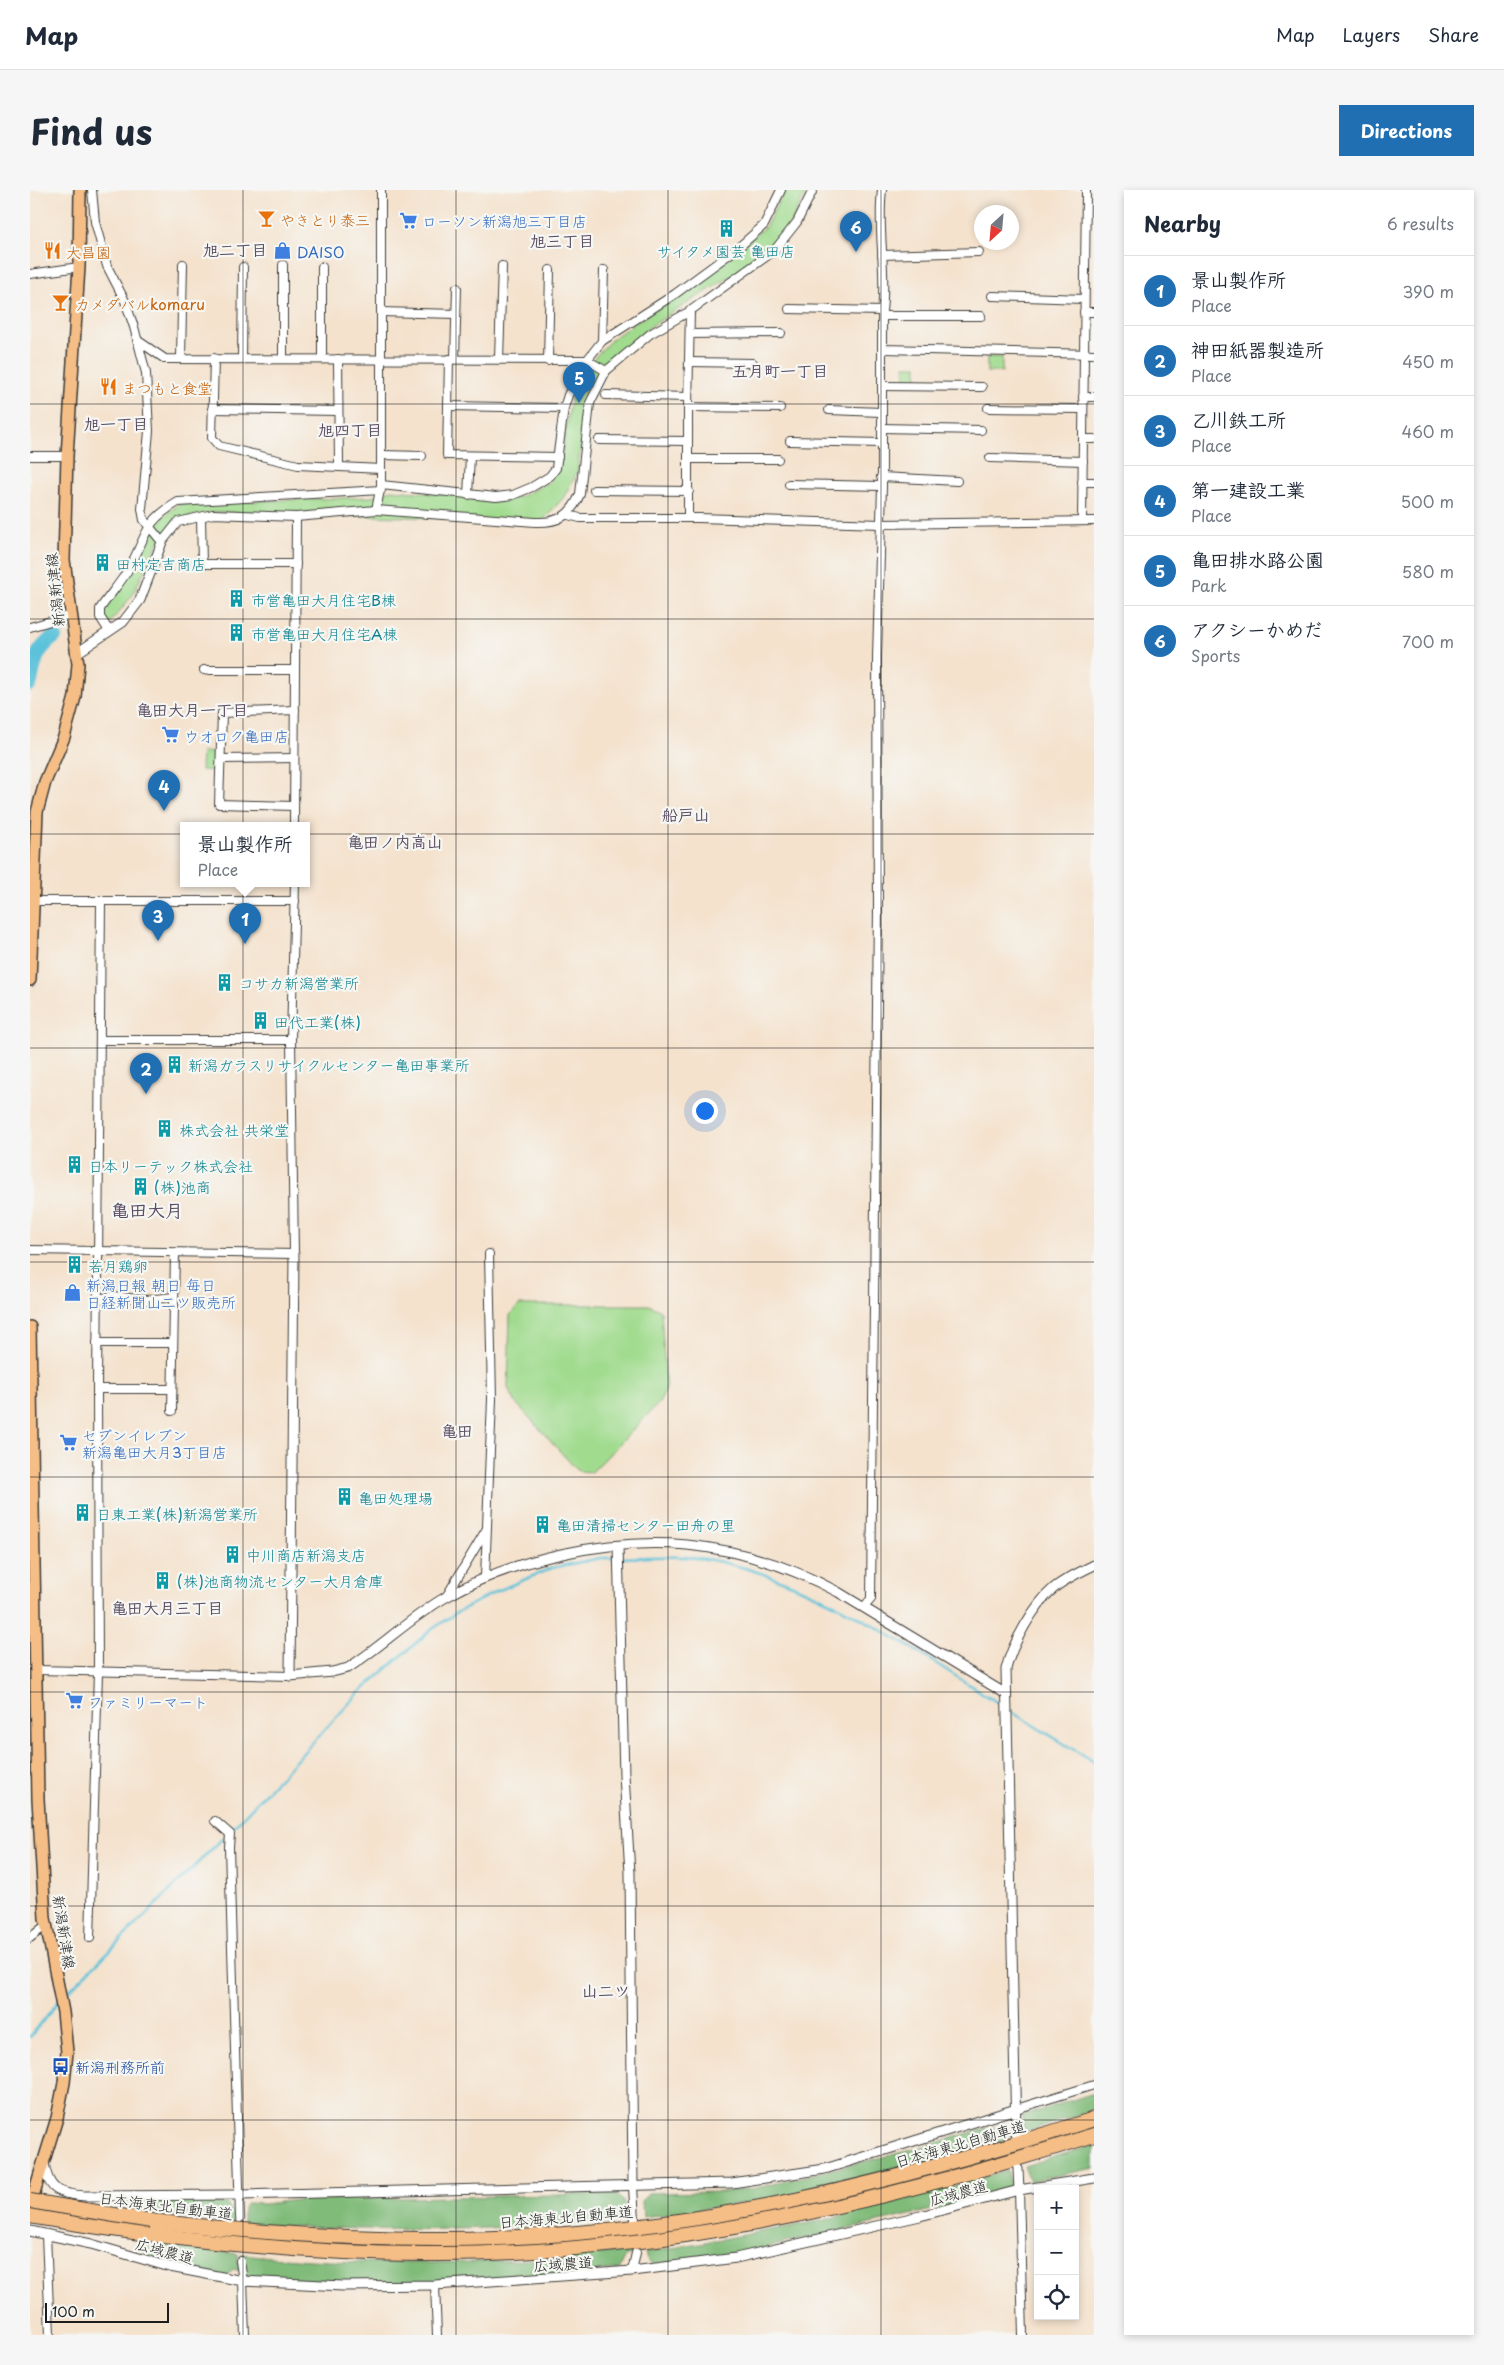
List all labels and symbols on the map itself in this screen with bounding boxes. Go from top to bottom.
north arrow [974,205,1019,250]
place label: やきとり泰三 [280,208,370,231]
bar icon: やきとり泰三 [256,209,276,229]
place label: ローソン新潟旭三丁目店 [422,209,587,232]
supermarket icon: ローソン新潟旭三丁目店 [398,210,418,230]
pin: 6 [840,211,872,252]
building icon: サイタメ園芸 亀田店 [716,219,736,239]
district label: 旭三丁目 [530,228,594,252]
district label: 旭二丁目 [203,237,267,261]
place label: サイタメ園芸 亀田店 [657,239,795,262]
place label: 大昌園 [66,240,111,263]
place label: DAISO [297,240,344,263]
restaurant icon: 大昌園 [42,241,62,261]
shop icon: DAISO [273,241,293,261]
place label: カメダバルkomaru [75,292,205,315]
bar icon: カメダバルkomaru [51,293,71,313]
district label: 五月町一丁目 [732,358,828,382]
pin: 5 [563,362,595,403]
place label: まつもと食堂 [122,376,212,399]
restaurant icon: まつもと食堂 [98,377,118,397]
district label: 旭一丁目 [84,411,148,435]
district label: 旭四丁目 [318,417,382,441]
street label: 新潟新津線 [39,551,69,629]
place label: 田村定吉商店 [116,552,206,575]
building icon: 田村定吉商店 [92,553,112,573]
place label: 市営亀田大月住宅B棟 [251,588,396,611]
building icon: 市営亀田大月住宅B棟 [227,589,247,609]
place label: 市営亀田大月住宅A棟 [251,622,398,645]
building icon: 市営亀田大月住宅A棟 [227,623,247,643]
district label: 亀田大月一丁目 [136,697,248,721]
place label: ウオロク亀田店 [184,724,289,747]
supermarket icon: ウオロク亀田店 [160,725,180,745]
pin: 4 [148,770,180,811]
district label: 船戸山 [662,802,710,826]
district label: 亀田ノ内高山 [347,829,443,853]
pin: 3 [142,900,174,941]
pin: 1 [229,903,261,944]
place label: コサカ新潟営業所 [239,971,359,994]
building icon: コサカ新潟営業所 [215,972,235,992]
place label: 田代工業(株) [274,1010,361,1033]
building icon: 田代工業(株) [250,1011,270,1031]
pin: 2 [130,1053,162,1094]
place label: 新潟ガラスリサイクルセンター亀田事業所 [188,1053,469,1076]
building icon: 新潟ガラスリサイクルセンター亀田事業所 [164,1054,184,1074]
your location [692,1098,718,1124]
place label: 株式会社 共栄堂 [179,1118,289,1141]
building icon: 株式会社 共栄堂 [155,1119,175,1139]
place label: 日本リーテック株式会社 [88,1154,253,1177]
building icon: 日本リーテック株式会社 [64,1155,84,1175]
place label: (株)池商 [154,1175,211,1198]
building icon: (株)池商 [130,1176,150,1196]
district label: 亀田大月 [111,1196,183,1223]
place label: 若月鶏卵 [88,1254,148,1277]
building icon: 若月鶏卵 [64,1255,84,1275]
place label: 新潟日報 朝日 毎日 日経新聞山二ツ販売所 [86,1273,236,1313]
shop icon: 新潟日報 朝日 毎日 日経新聞山二ツ販売所 [62,1283,82,1303]
district label: 亀田 [441,1418,473,1442]
place label: セブンイレブン 新潟亀田大月3丁目店 [82,1423,227,1463]
supermarket icon: セブンイレブン 新潟亀田大月3丁目店 [58,1433,78,1453]
place label: 亀田処理場 [358,1486,433,1509]
building icon: 亀田処理場 [334,1487,354,1507]
place label: 日東工業(株)新潟営業所 [96,1502,258,1525]
building icon: 日東工業(株)新潟営業所 [72,1503,92,1523]
place label: 亀田清掃センター田舟の里 [556,1513,735,1536]
building icon: 亀田清掃センター田舟の里 [532,1514,552,1534]
place label: 中川商店新潟支店 [246,1543,366,1566]
building icon: 中川商店新潟支店 [222,1544,242,1564]
place label: (株)池商物流センター大月倉庫 [177,1569,383,1592]
building icon: (株)池商物流センター大月倉庫 [153,1570,173,1590]
district label: 亀田大月三丁目 [111,1595,223,1619]
place label: ファミリーマート [88,1690,208,1713]
supermarket icon: ファミリーマート [64,1691,84,1711]
street label: 新潟新津線 [48,1893,82,1971]
district label: 山二ツ [582,1978,630,2002]
place label: 新潟刑務所前 [75,2055,165,2078]
bus stop icon: 新潟刑務所前 [51,2056,71,2076]
street label: 日本海東北自動車道 [892,2113,1028,2173]
street label: 広域農道 [926,2173,990,2211]
street label: 日本海東北自動車道 [98,2185,234,2225]
street label: 日本海東北自動車道 [498,2199,634,2233]
street label: 広域農道 [133,2231,197,2269]
street label: 広域農道 [532,2249,594,2277]
scale bar [45,2300,169,2323]

